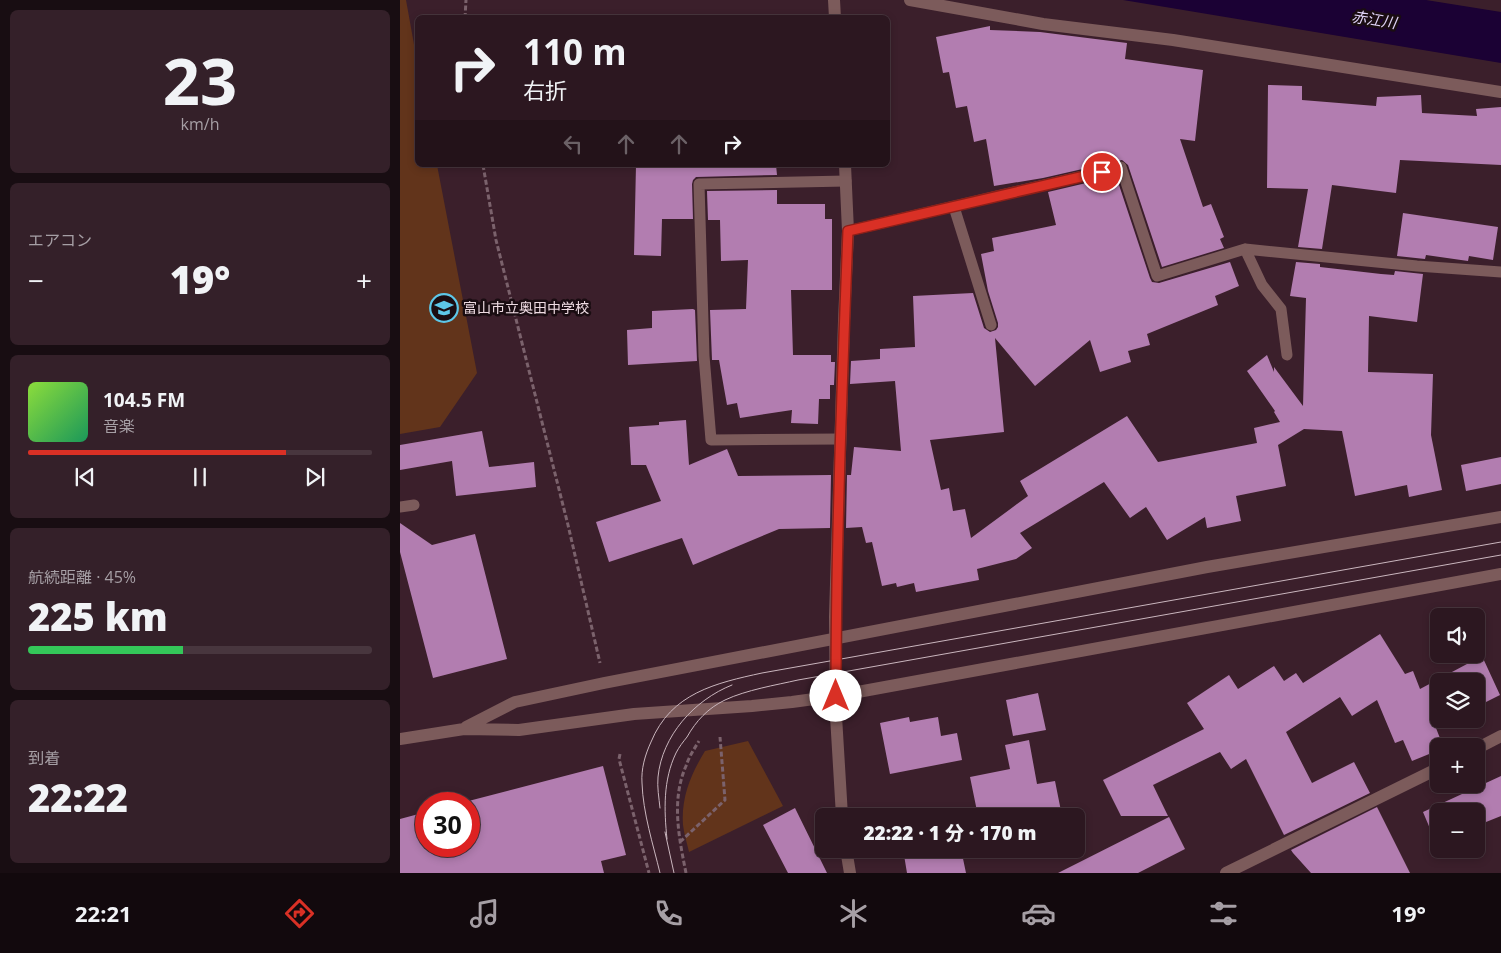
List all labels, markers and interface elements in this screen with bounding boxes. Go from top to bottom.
water label: 赤江川 [1350,6,1400,33]
text: 110 m [523,28,627,75]
icon: right [440,35,505,100]
text: 23 [163,36,237,124]
text: 右折 [523,75,567,105]
text: km/h [181,113,219,135]
icon: left [559,130,587,158]
icon: ahead [612,130,640,158]
icon: ahead [665,130,693,158]
icon: right [718,130,746,158]
pin [1081,151,1123,193]
icon: arrive [1088,158,1116,186]
text: エアコン [28,229,92,251]
text: 19° [170,253,230,305]
text: − [28,261,44,299]
text: + [356,261,372,299]
school or university icon: 富山市立奥田中学校 [429,293,459,323]
place label: 富山市立奥田中学校 [463,298,589,317]
text: 104.5 FM [103,387,185,413]
text: 音楽 [103,415,135,437]
icon: previous [71,463,99,491]
icon: pause [186,463,214,491]
icon: next [301,463,329,491]
text: 航続距離 · 45% [28,566,136,588]
text: 225 km [28,590,168,642]
map controls [1430,608,1485,858]
button: sound [1430,608,1485,663]
position arrow [809,669,861,721]
button: layers [1430,673,1485,728]
button: + [1430,738,1485,793]
text: 到着 [28,747,60,769]
text: 22:22 [28,771,128,823]
speed limit sign: 30 [415,792,480,857]
button: − [1430,803,1485,858]
text: 22:22 · 1 分 · 170 m [863,820,1037,846]
icon: directions [282,896,317,931]
icon: music [467,896,502,931]
icon: phone [651,896,686,931]
icon: climate [836,896,871,931]
icon: car [1021,896,1056,931]
icon: filters [1206,896,1241,931]
text: 22:21 [75,898,132,928]
text: 19° [1391,898,1426,928]

